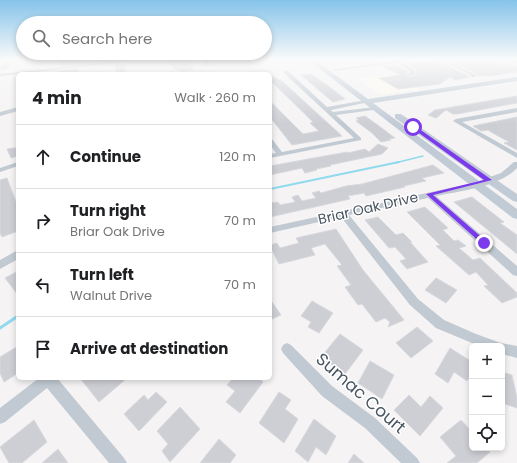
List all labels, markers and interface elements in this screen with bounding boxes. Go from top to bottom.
search box [16,16,272,60]
icon: search [30,27,52,49]
text: Search here [62,28,152,49]
text: 4 min [32,86,82,110]
text: Walk · 260 m [174,88,256,107]
route start [404,118,422,136]
icon: ahead [32,146,54,168]
text: Continue [70,146,141,167]
text: 120 m [219,147,256,166]
street label: Briar Oak Drive [316,187,420,229]
text: Turn right [70,200,146,221]
icon: right [32,210,54,232]
text: 70 m [224,211,256,230]
text: Briar Oak Drive [70,222,165,241]
route end [475,234,493,252]
text: Turn left [70,264,134,285]
icon: left [32,274,54,296]
text: 70 m [224,275,256,294]
text: Walnut Drive [70,286,152,305]
icon: arrive [32,338,54,360]
text: Arrive at destination [70,338,228,359]
map controls [469,343,505,451]
button: + [469,343,505,379]
street label: Sumac Court [311,347,411,439]
button: − [469,379,505,415]
button: locate [469,415,505,451]

